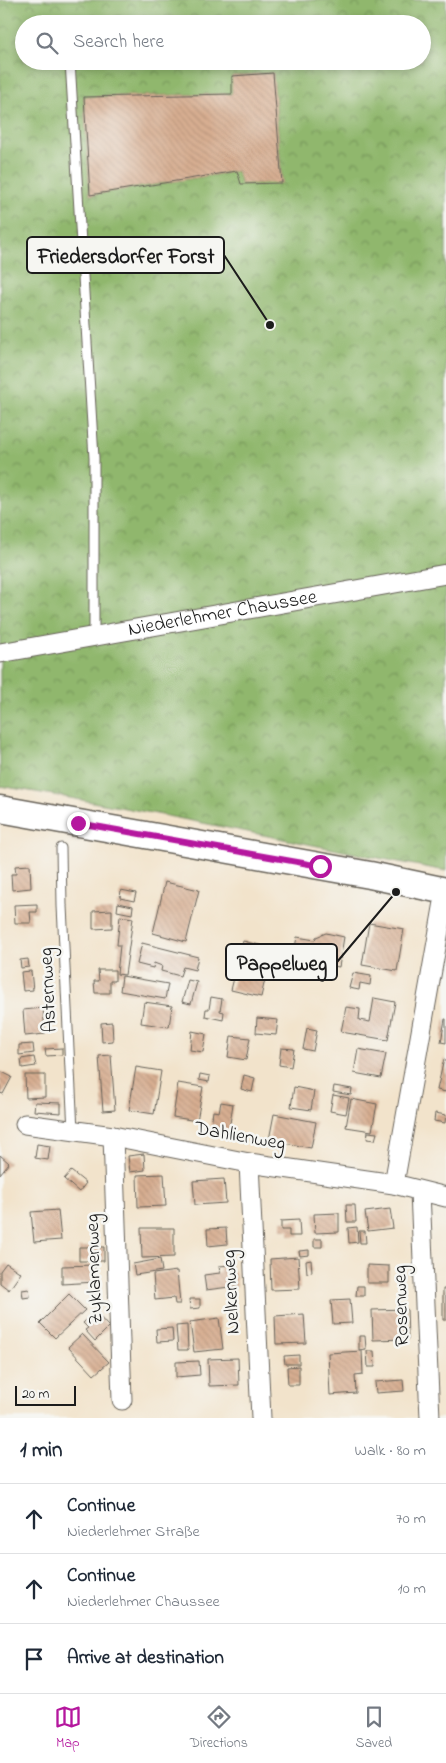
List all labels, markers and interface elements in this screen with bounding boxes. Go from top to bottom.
search box [15,15,431,70]
icon: search [33,29,61,57]
text: Search here [73,29,164,56]
callout: Friedersdorfer Forst [27,237,224,273]
text: Friedersdorfer Forst [36,243,215,273]
street label: Niederlehmer Chaussee [126,583,319,645]
route end [67,812,90,835]
route start [309,855,332,878]
callout: Pappelweg [226,944,337,980]
street label: Asternweg [32,947,67,1033]
text: Pappelweg [237,950,327,982]
street label: Dahlienweg [191,1115,288,1160]
street label: Zyklamenweg [79,1213,112,1325]
street label: Nelkenweg [215,1249,250,1335]
street label: Rosenweg [386,1265,419,1347]
scale bar [15,1383,76,1406]
text: 20 m [22,1384,49,1405]
text: 1 min [20,1436,62,1466]
text: Walk · 80 m [355,1439,426,1463]
text: Continue [67,1493,135,1520]
icon: ahead [20,1505,48,1533]
text: 70 m [396,1507,426,1531]
text: Niederlehmer Straße [67,1520,200,1544]
text: Continue [67,1563,135,1590]
icon: ahead [20,1575,48,1603]
text: 10 m [398,1577,426,1601]
text: Niederlehmer Chaussee [67,1590,220,1614]
icon: arrive [20,1645,48,1673]
text: Arrive at destination [67,1645,224,1672]
tab: Map [54,1703,82,1754]
tab: Directions [190,1703,248,1754]
tab: Saved [356,1703,392,1754]

